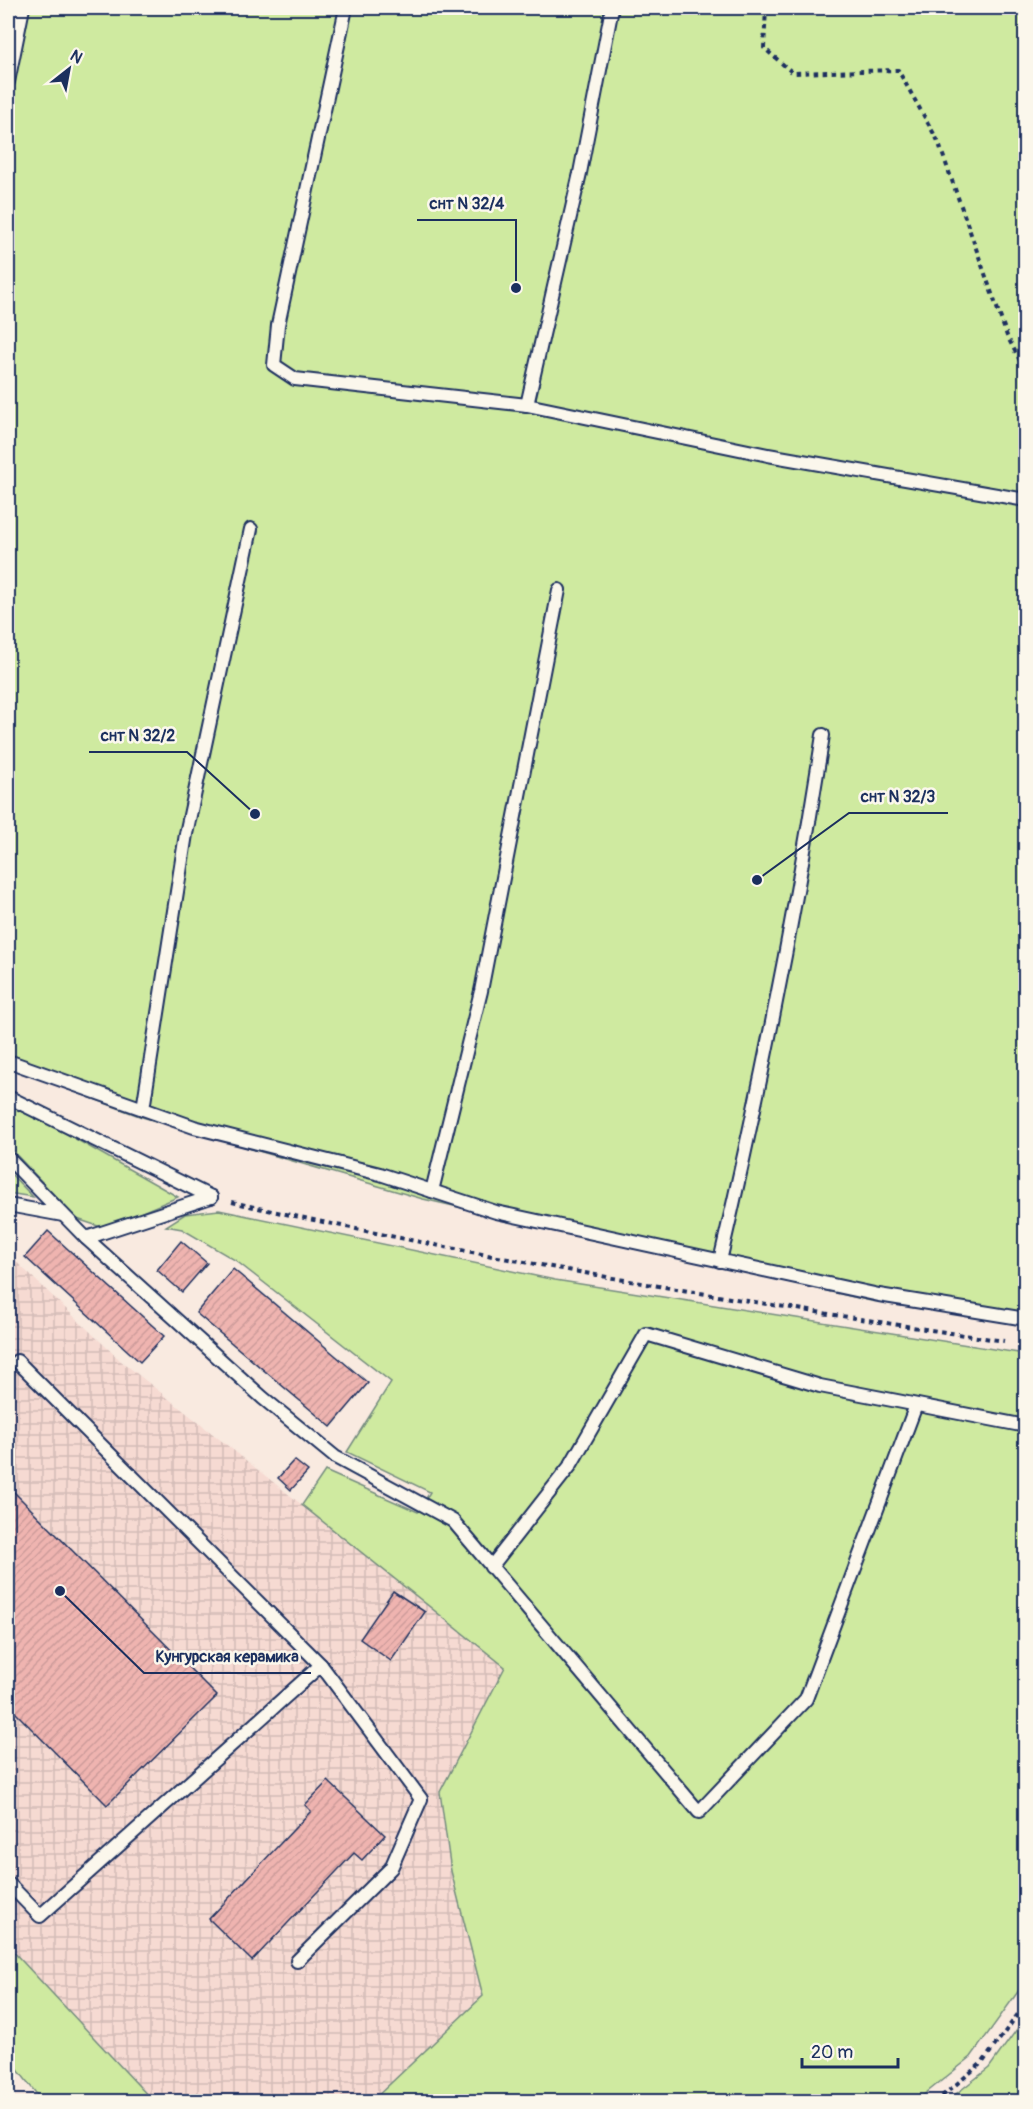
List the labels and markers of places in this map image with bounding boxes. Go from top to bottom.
callout: снт N 32/4 [417,186,516,220]
callout: снт N 32/2 [89,718,187,752]
callout: снт N 32/3 [849,779,948,813]
callout: Кунгурская керамика [144,1639,311,1673]

